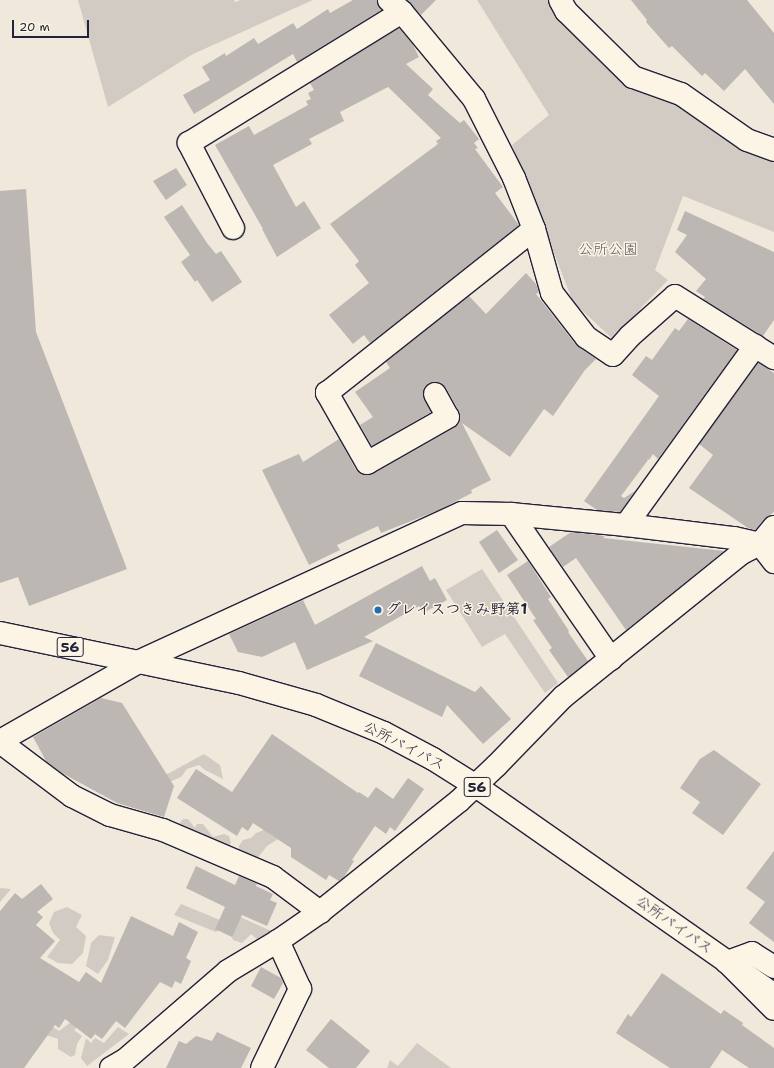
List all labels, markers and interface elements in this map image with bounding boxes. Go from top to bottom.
scale bar [14,12,91,38]
text: 20 m [19,19,50,35]
park label: 公所公園 [578,241,638,259]
place label: グレイスつきみ野第1 [386,601,528,619]
marker: グレイスつきみ野第1 [373,605,383,615]
road number: 56 [56,635,84,659]
street label: 公所バイパス [360,718,448,774]
road number: 56 [463,775,491,799]
street label: 公所バイパス [632,892,716,958]

